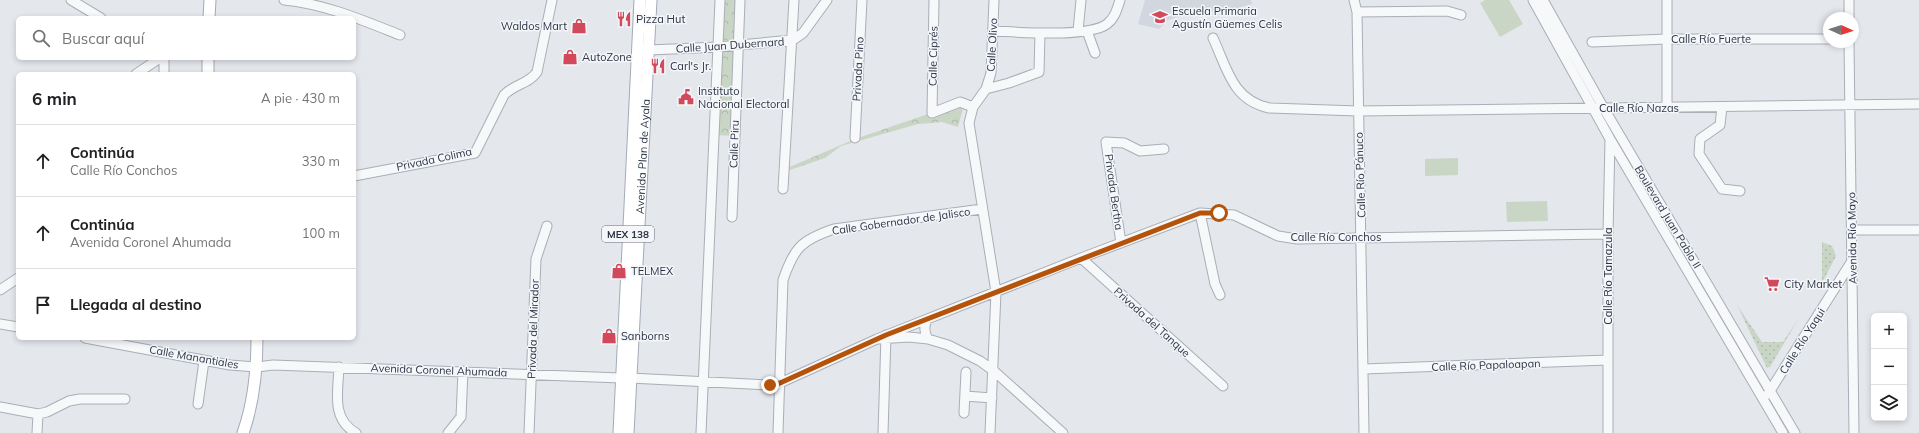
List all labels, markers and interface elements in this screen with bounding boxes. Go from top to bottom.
place label: Escuela Primaria Agustín Güemes Celis [1172,4,1282,31]
school or university icon: Escuela Primaria Agustín Güemes Celis [1151,8,1169,26]
restaurant icon: Pizza Hut [615,10,633,28]
place label: Pizza Hut [636,12,685,26]
north arrow [1823,12,1859,48]
search box [16,16,356,60]
shop icon: Waldos Mart [570,17,588,35]
street label: Calle Olivo [984,18,1000,72]
place label: Waldos Mart [501,19,567,33]
street label: Calle Ciprés [925,26,941,86]
icon: search [30,27,52,49]
text: Buscar aquí [62,29,144,48]
street label: Calle Río Fuerte [1671,32,1751,46]
street label: Calle Juan Dubernard [675,34,785,56]
street label: Privada Pino [849,36,867,102]
shop icon: AutoZone [561,48,579,66]
place label: AutoZone [582,50,632,64]
restaurant icon: Carl's Jr. [649,57,667,75]
place label: Carl's Jr. [670,59,711,73]
place label: Instituto Nacional Electoral [698,84,789,111]
text: 6 min [32,88,77,109]
public building icon: Instituto Nacional Electoral [677,88,695,106]
text: A pie · 430 m [261,90,340,106]
street label: Avenida Plan de Ayala [633,98,653,214]
street label: Calle Río Nazas [1599,101,1679,115]
street label: Calle Piru [726,120,742,168]
street label: Calle Río Pánuco [1352,132,1368,218]
text: Continúa [70,143,135,162]
street label: Privada Colima [395,144,473,174]
icon: ahead [32,150,54,172]
text: 330 m [302,153,340,169]
street label: Privada Bertha [1102,153,1126,231]
text: Calle Río Conchos [70,162,177,178]
street label: Boulevard Juan Pablo II [1632,163,1704,271]
street label: Avenida Río Mayo [1844,192,1860,284]
street label: Calle Gobernador de Jalisco [831,204,971,238]
route start [1210,204,1228,222]
text: Continúa [70,215,135,234]
icon: ahead [32,222,54,244]
text: 100 m [302,225,340,241]
road number: MEX 138 [602,226,654,242]
street label: Calle Río Tamazula [1601,227,1615,325]
street label: Calle Río Conchos [1291,230,1381,244]
text: Avenida Coronel Ahumada [70,234,231,250]
shop icon: TELMEX [610,262,628,280]
place label: TELMEX [631,264,674,278]
supermarket icon: City Market [1763,275,1781,293]
place label: City Market [1784,277,1842,291]
street label: Privada del Mirador [524,279,542,379]
street label: Privada del Tanque [1111,284,1193,360]
icon: arrive [32,294,54,316]
text: Llegada al destino [70,295,202,314]
street label: Calle Río Yaqui [1776,305,1828,377]
map controls [1871,313,1907,421]
button: + [1871,313,1907,349]
shop icon: Sanborns [600,327,618,345]
place label: Sanborns [621,329,670,343]
street label: Calle Manantiales [148,342,240,372]
button: − [1871,349,1907,385]
street label: Calle Río Papaloapan [1431,356,1541,374]
street label: Avenida Coronel Ahumada [371,361,507,379]
route end [761,376,779,394]
button: layers [1871,385,1907,421]

